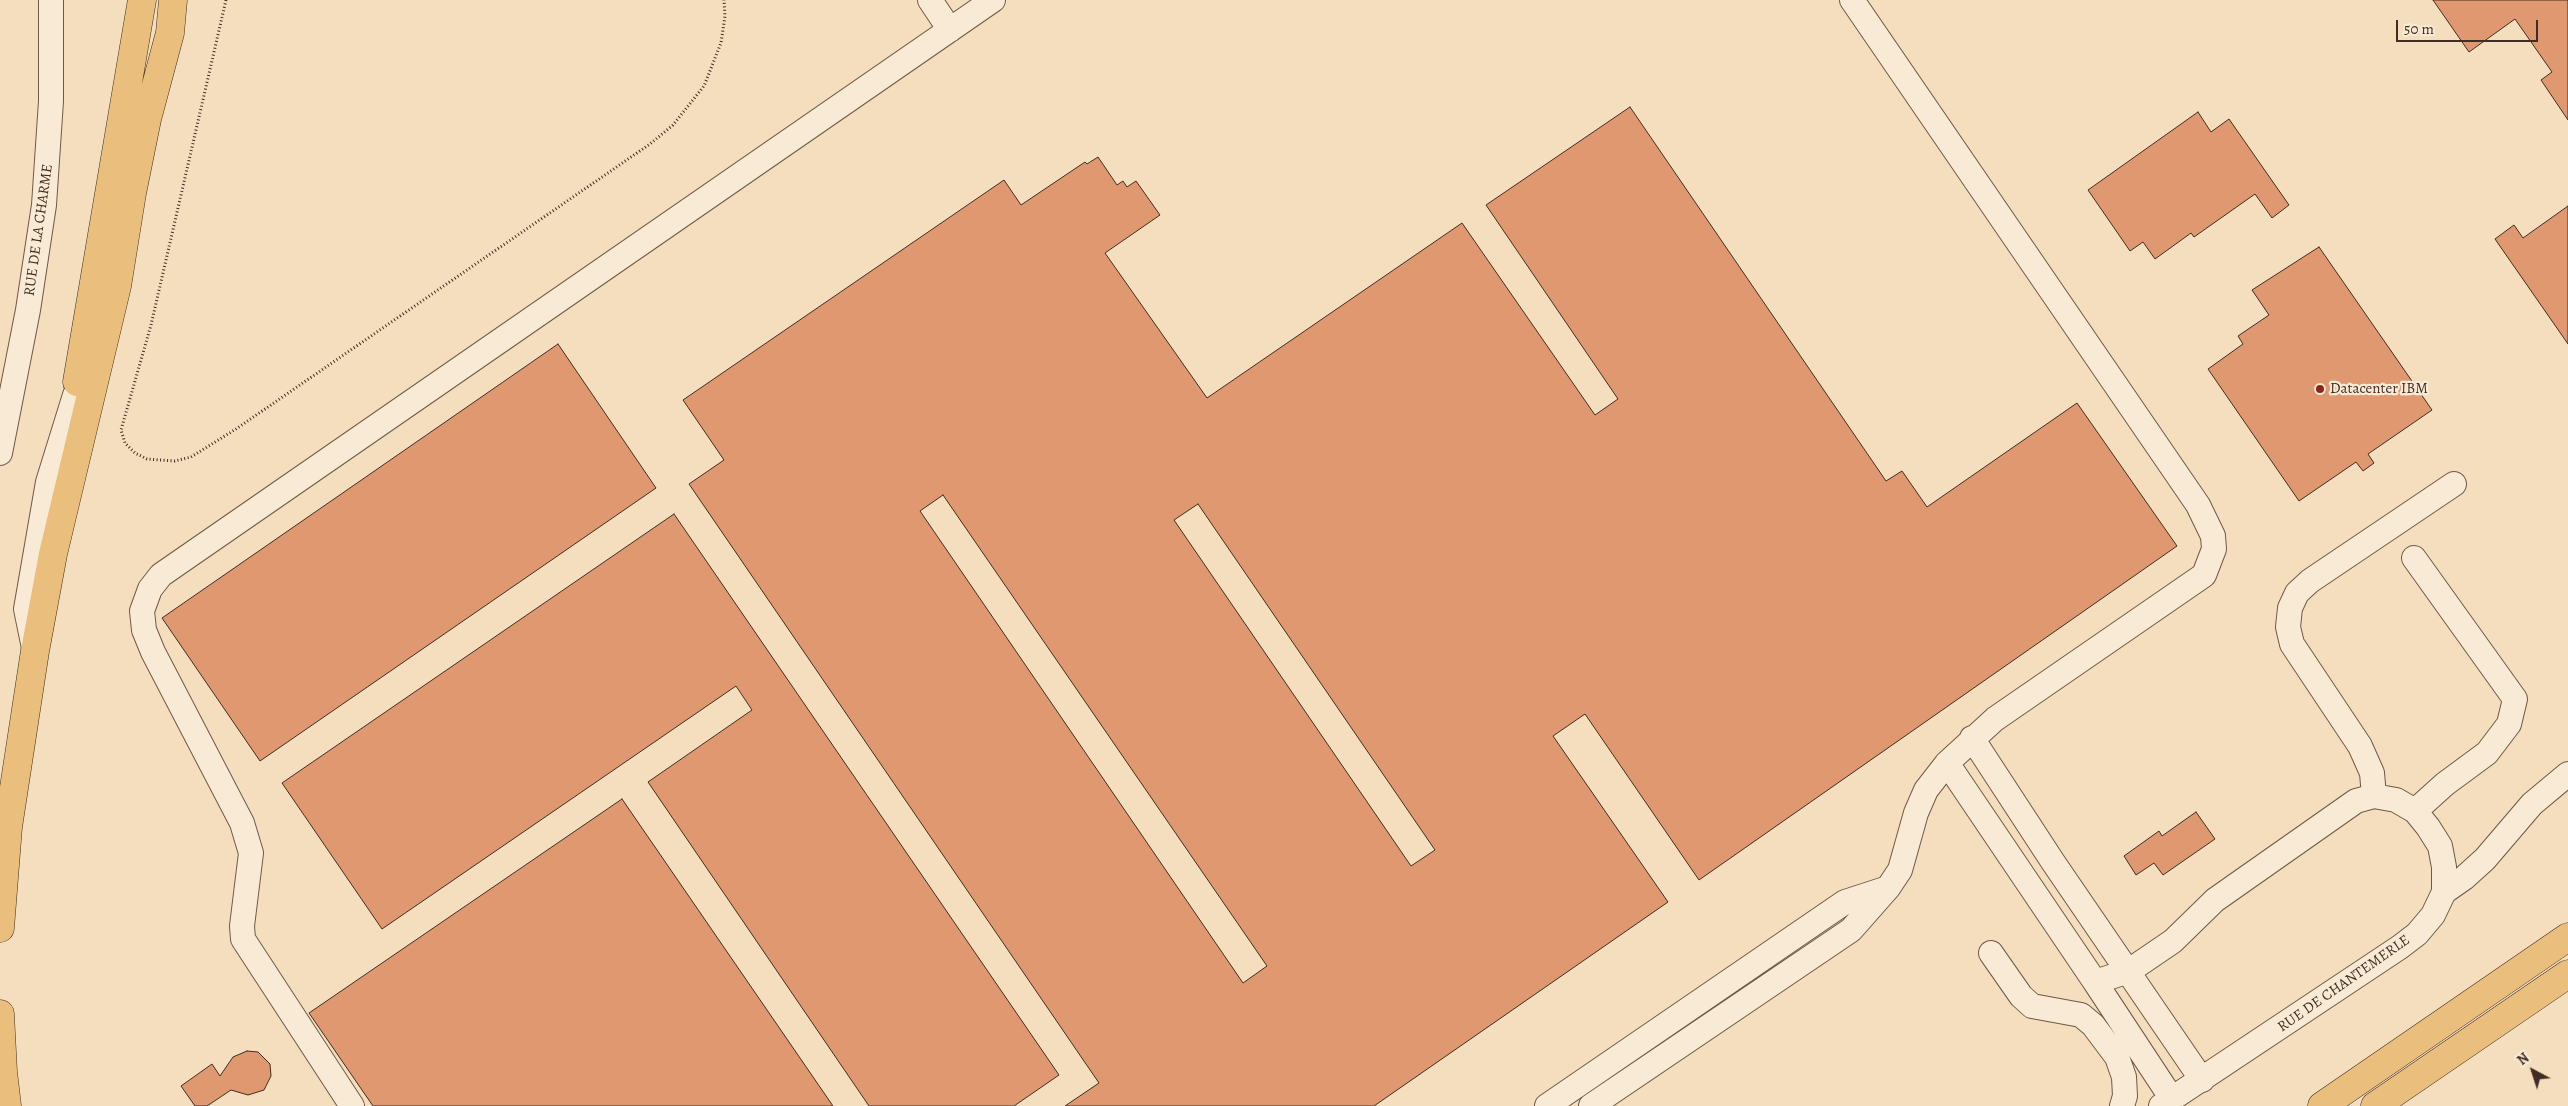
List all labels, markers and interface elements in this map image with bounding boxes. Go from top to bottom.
scale bar [2398,10,2540,42]
text: 50 m [2404,19,2434,39]
street label: RUE DE LA CHARME [21,163,57,297]
place label: Datacenter IBM [2330,380,2428,398]
marker: Datacenter IBM [2314,383,2326,395]
street label: RUE DE CHANTEMERLE [2275,932,2413,1036]
north arrow [2508,1046,2558,1096]
text: N [2513,1049,2533,1070]

